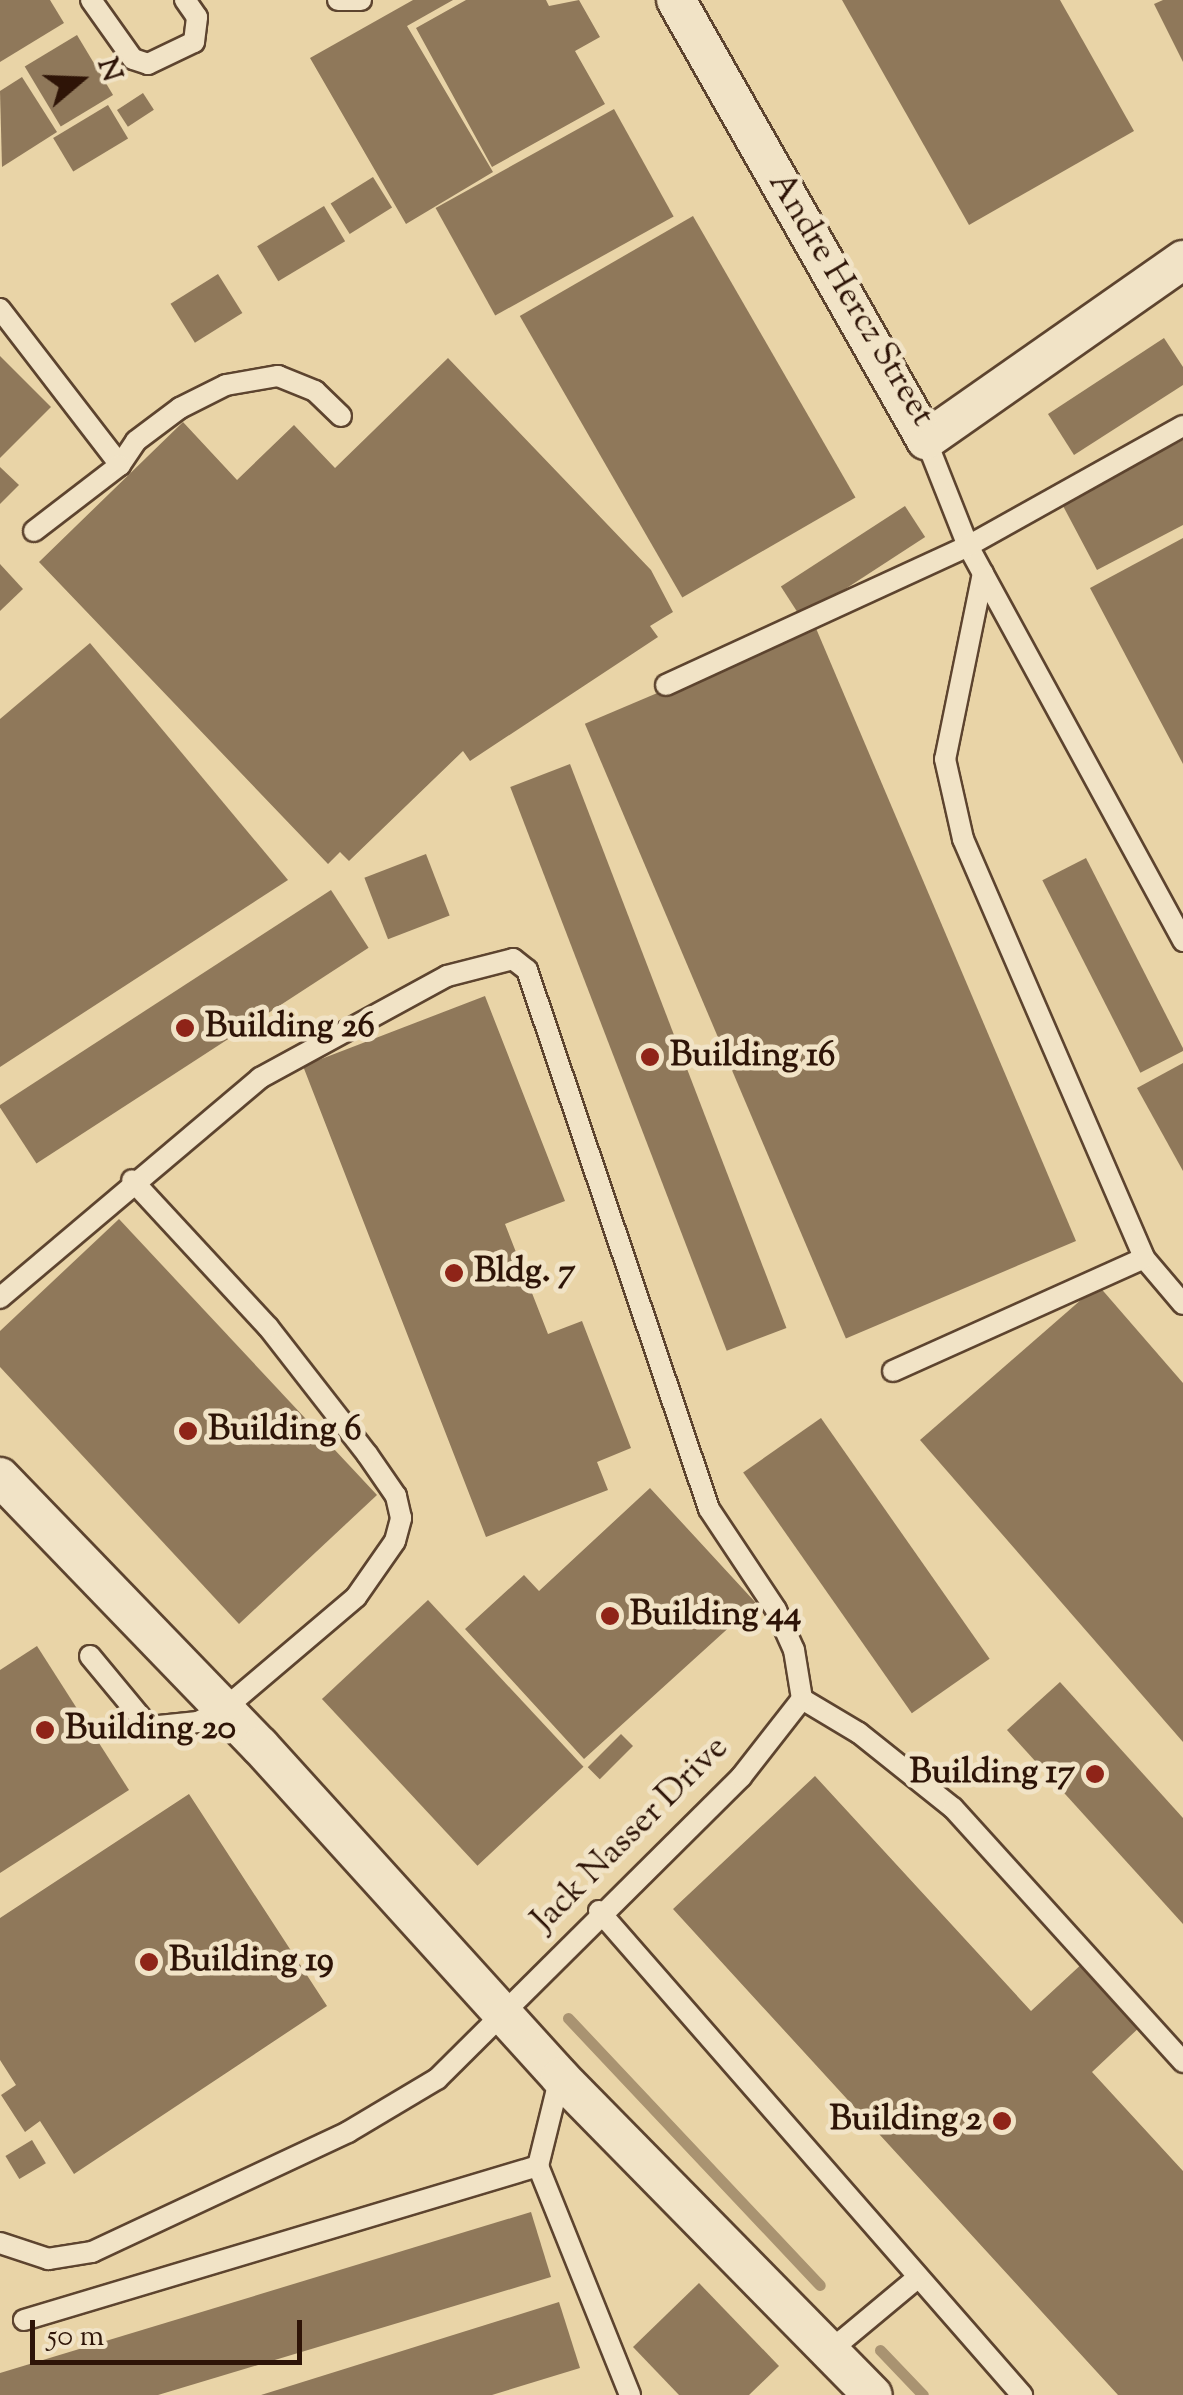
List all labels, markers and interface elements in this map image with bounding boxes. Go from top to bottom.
north arrow [30,30,130,130]
text: N [86,53,131,87]
street label: Andre Hercz Street [758,165,942,435]
place label: Building 26 [205,1007,375,1049]
marker: Building 26 [174,1017,196,1039]
place label: Building 16 [670,1036,835,1078]
marker: Building 16 [639,1046,661,1068]
place label: Bldg. 7 [474,1252,576,1294]
marker: Bldg. 7 [443,1262,465,1284]
place label: Building 6 [208,1410,362,1452]
marker: Building 6 [177,1420,199,1442]
place label: Building 44 [630,1595,801,1637]
marker: Building 44 [599,1605,621,1627]
place label: Building 20 [65,1709,236,1751]
marker: Building 20 [34,1719,56,1741]
street label: Jack Nasser Drive [524,1728,738,1942]
place label: Building 17 [909,1753,1075,1795]
marker: Building 17 [1084,1763,1106,1785]
place label: Building 19 [169,1941,334,1983]
marker: Building 19 [138,1951,160,1973]
place label: Building 2 [829,2100,982,2142]
marker: Building 2 [991,2110,1013,2132]
scale bar [35,2300,308,2362]
text: 50 m [47,2316,104,2359]

